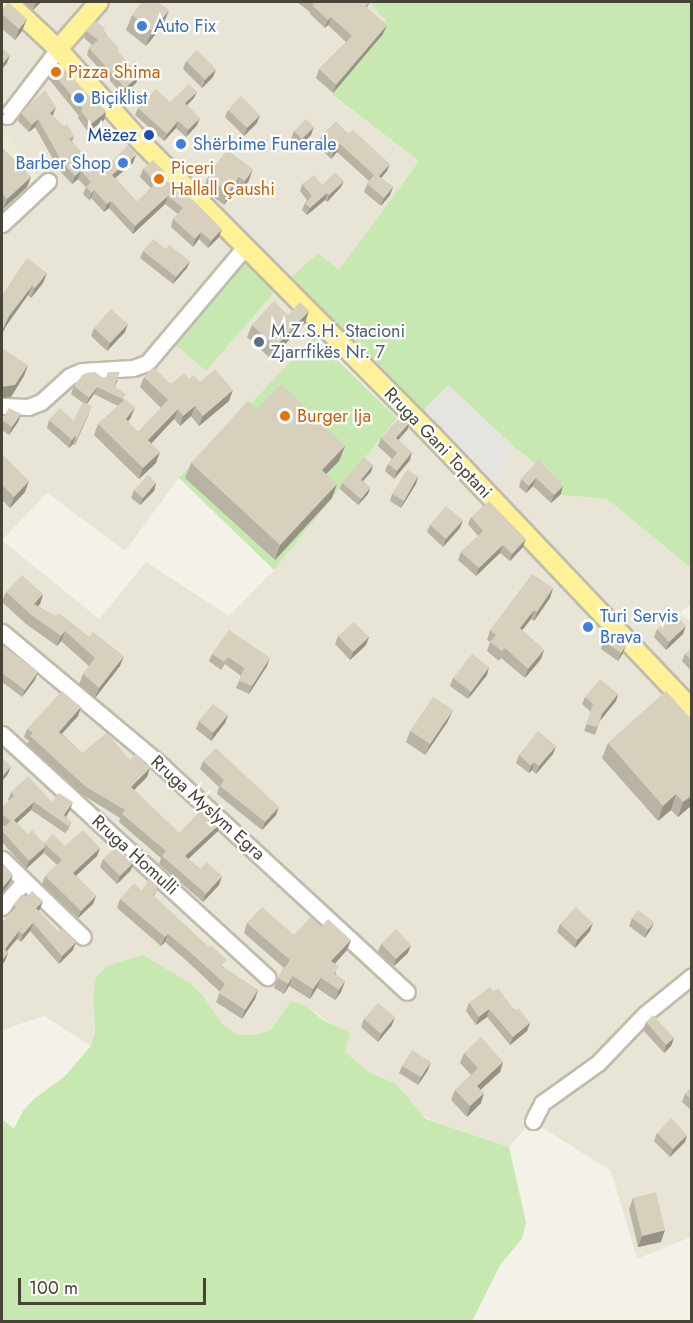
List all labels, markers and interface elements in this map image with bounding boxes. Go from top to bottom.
place label: Auto Fix [154,15,216,37]
marker: Auto Fix [135,19,149,33]
place label: Pizza Shima [68,61,160,83]
marker: Pizza Shima [49,65,63,79]
place label: Biçiklist [91,87,147,109]
marker: Biçiklist [72,91,86,105]
place label: Mëzez [88,124,137,146]
marker: Mëzez [142,128,156,142]
place label: Shërbime Funerale [193,133,336,155]
marker: Shërbime Funerale [174,137,188,151]
place label: Barber Shop [16,152,111,174]
marker: Barber Shop [116,156,130,170]
place label: Piceri Hallall Çaushi [171,158,275,201]
marker: Piceri Hallall Çaushi [152,172,166,186]
place label: M.Z.S.H. Stacioni Zjarrfikës Nr. 7 [271,321,405,364]
marker: M.Z.S.H. Stacioni Zjarrfikës Nr. 7 [252,335,266,349]
street label: Rruga Gani Toptani [380,383,496,503]
place label: Burger Ija [297,405,371,427]
marker: Burger Ija [278,409,292,423]
place label: Turi Servis Brava [600,606,678,648]
marker: Turi Servis Brava [581,620,595,634]
street label: Rruga Myslym Egra [146,751,270,865]
street label: Rruga Homulli [87,810,183,900]
scale bar [21,1266,208,1304]
text: 100 m [29,1275,78,1301]

